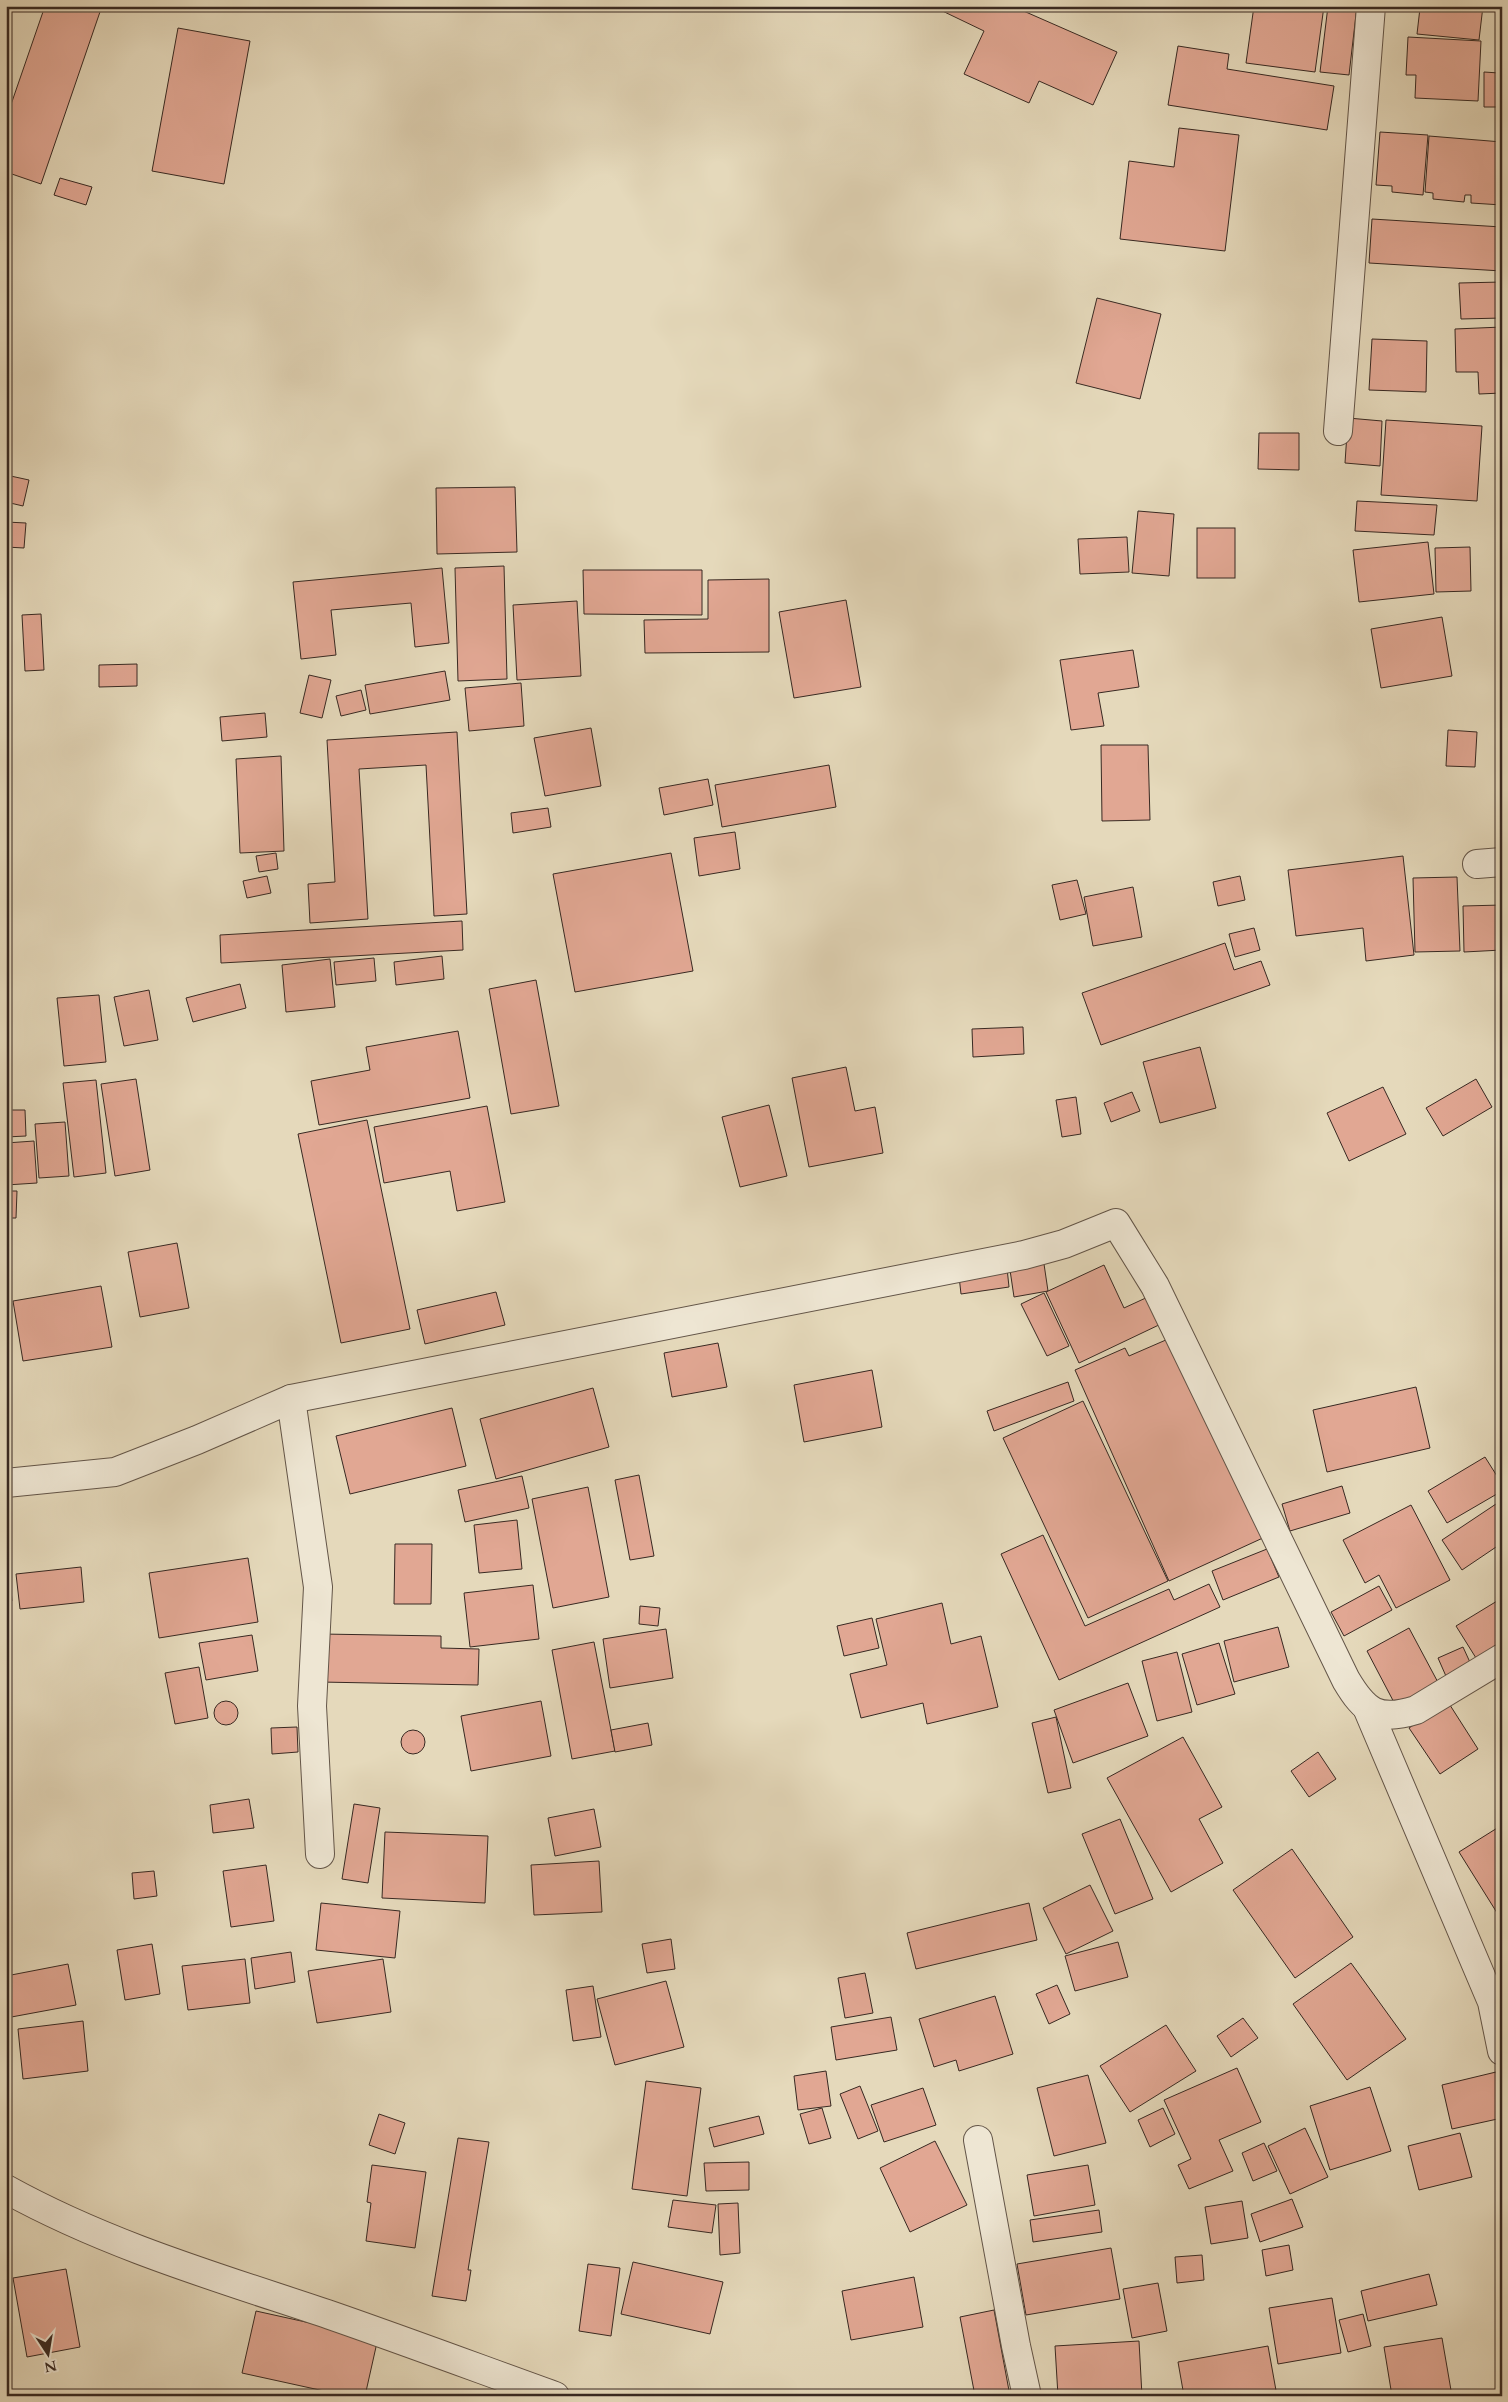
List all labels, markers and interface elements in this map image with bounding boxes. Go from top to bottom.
north arrow [22,2330,72,2380]
text: N [43,2356,59,2377]

